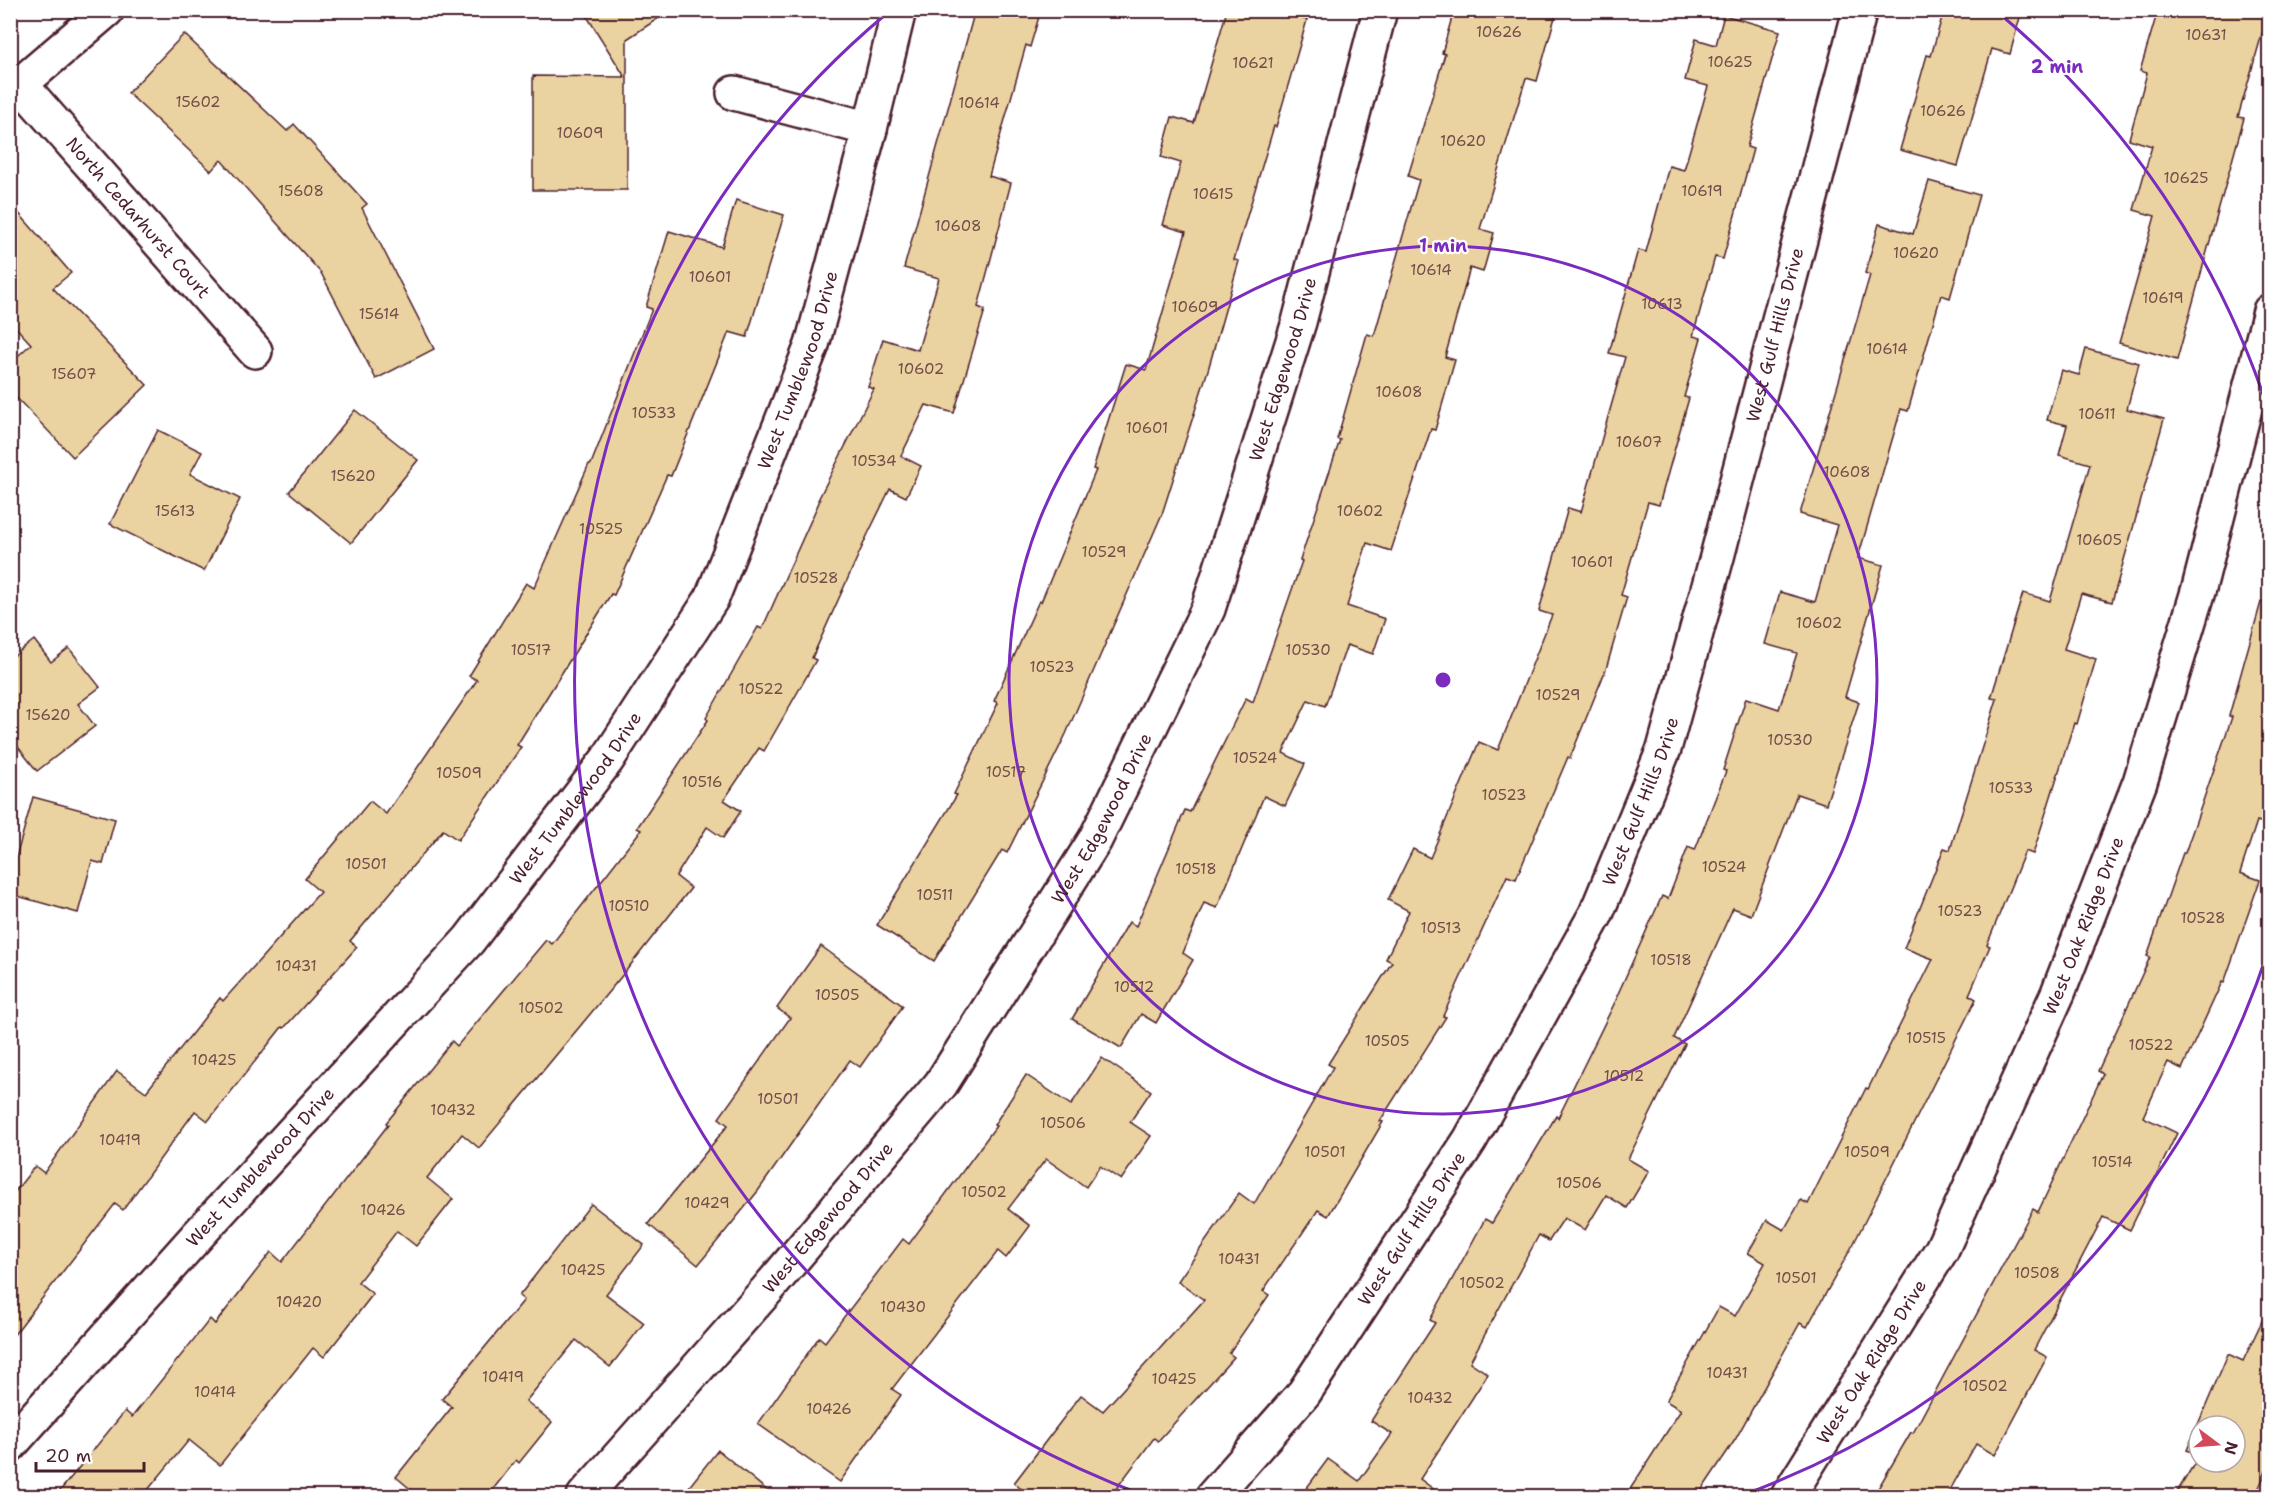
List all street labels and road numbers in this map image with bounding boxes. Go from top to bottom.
street label: North Cedarhurst Court [60,132,215,304]
street label: West Gulf Hills Drive [1741,245,1809,425]
street label: West Tumblewood Drive [752,268,843,473]
street label: West Edgewood Drive [1244,275,1322,464]
street label: West Tumblewood Drive [504,707,647,889]
street label: West Gulf Hills Drive [1597,714,1684,889]
street label: West Edgewood Drive [1046,729,1158,908]
street label: West Oak Ridge Drive [2038,833,2130,1019]
street label: West Tumblewood Drive [181,1082,340,1252]
street label: West Edgewood Drive [757,1137,899,1299]
street label: West Gulf Hills Drive [1353,1147,1471,1310]
street label: West Oak Ridge Drive [1811,1275,1932,1449]

